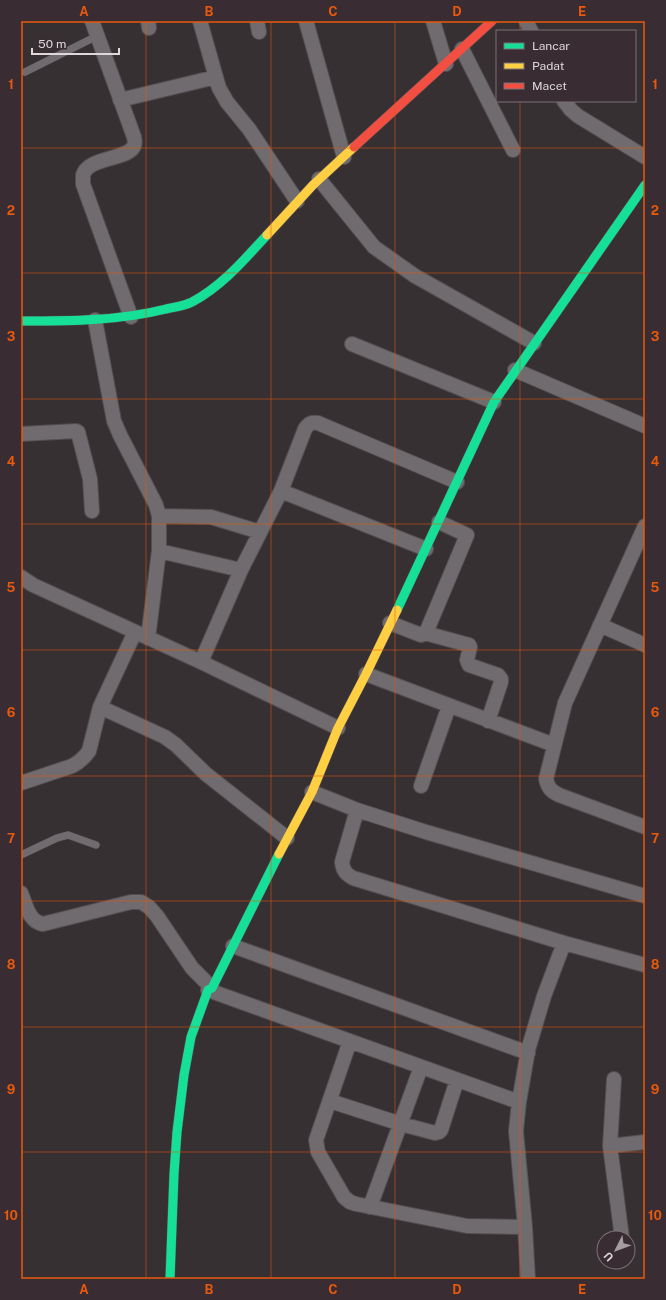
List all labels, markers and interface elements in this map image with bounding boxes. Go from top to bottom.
text: A [79,4,89,19]
text: B [205,4,214,19]
text: C [328,4,338,19]
text: D [452,4,462,19]
text: E [578,4,586,19]
scale bar [32,30,119,56]
legend [496,30,636,102]
text: 50 m [38,37,66,51]
text: Lancar [532,39,570,53]
text: Padat [532,59,565,73]
text: 1 [8,77,14,92]
text: 1 [652,77,658,92]
text: Macet [532,79,567,93]
text: 2 [7,203,15,218]
text: 2 [651,203,659,218]
text: 3 [7,329,16,344]
text: 3 [651,329,660,344]
text: 4 [7,454,16,469]
text: 4 [651,454,660,469]
text: 5 [7,580,16,595]
text: 5 [651,580,660,595]
text: 6 [7,705,16,720]
text: 6 [651,705,660,720]
text: 7 [7,831,15,846]
text: 7 [651,831,659,846]
text: 8 [7,957,16,972]
text: 8 [651,957,660,972]
text: 9 [7,1082,15,1097]
text: 9 [651,1082,659,1097]
text: 10 [4,1208,18,1223]
text: 10 [648,1208,662,1223]
north arrow [596,1230,636,1270]
text: U [601,1250,616,1264]
text: A [79,1282,89,1297]
text: B [205,1282,214,1297]
text: C [328,1282,338,1297]
text: D [452,1282,462,1297]
text: E [578,1282,586,1297]

